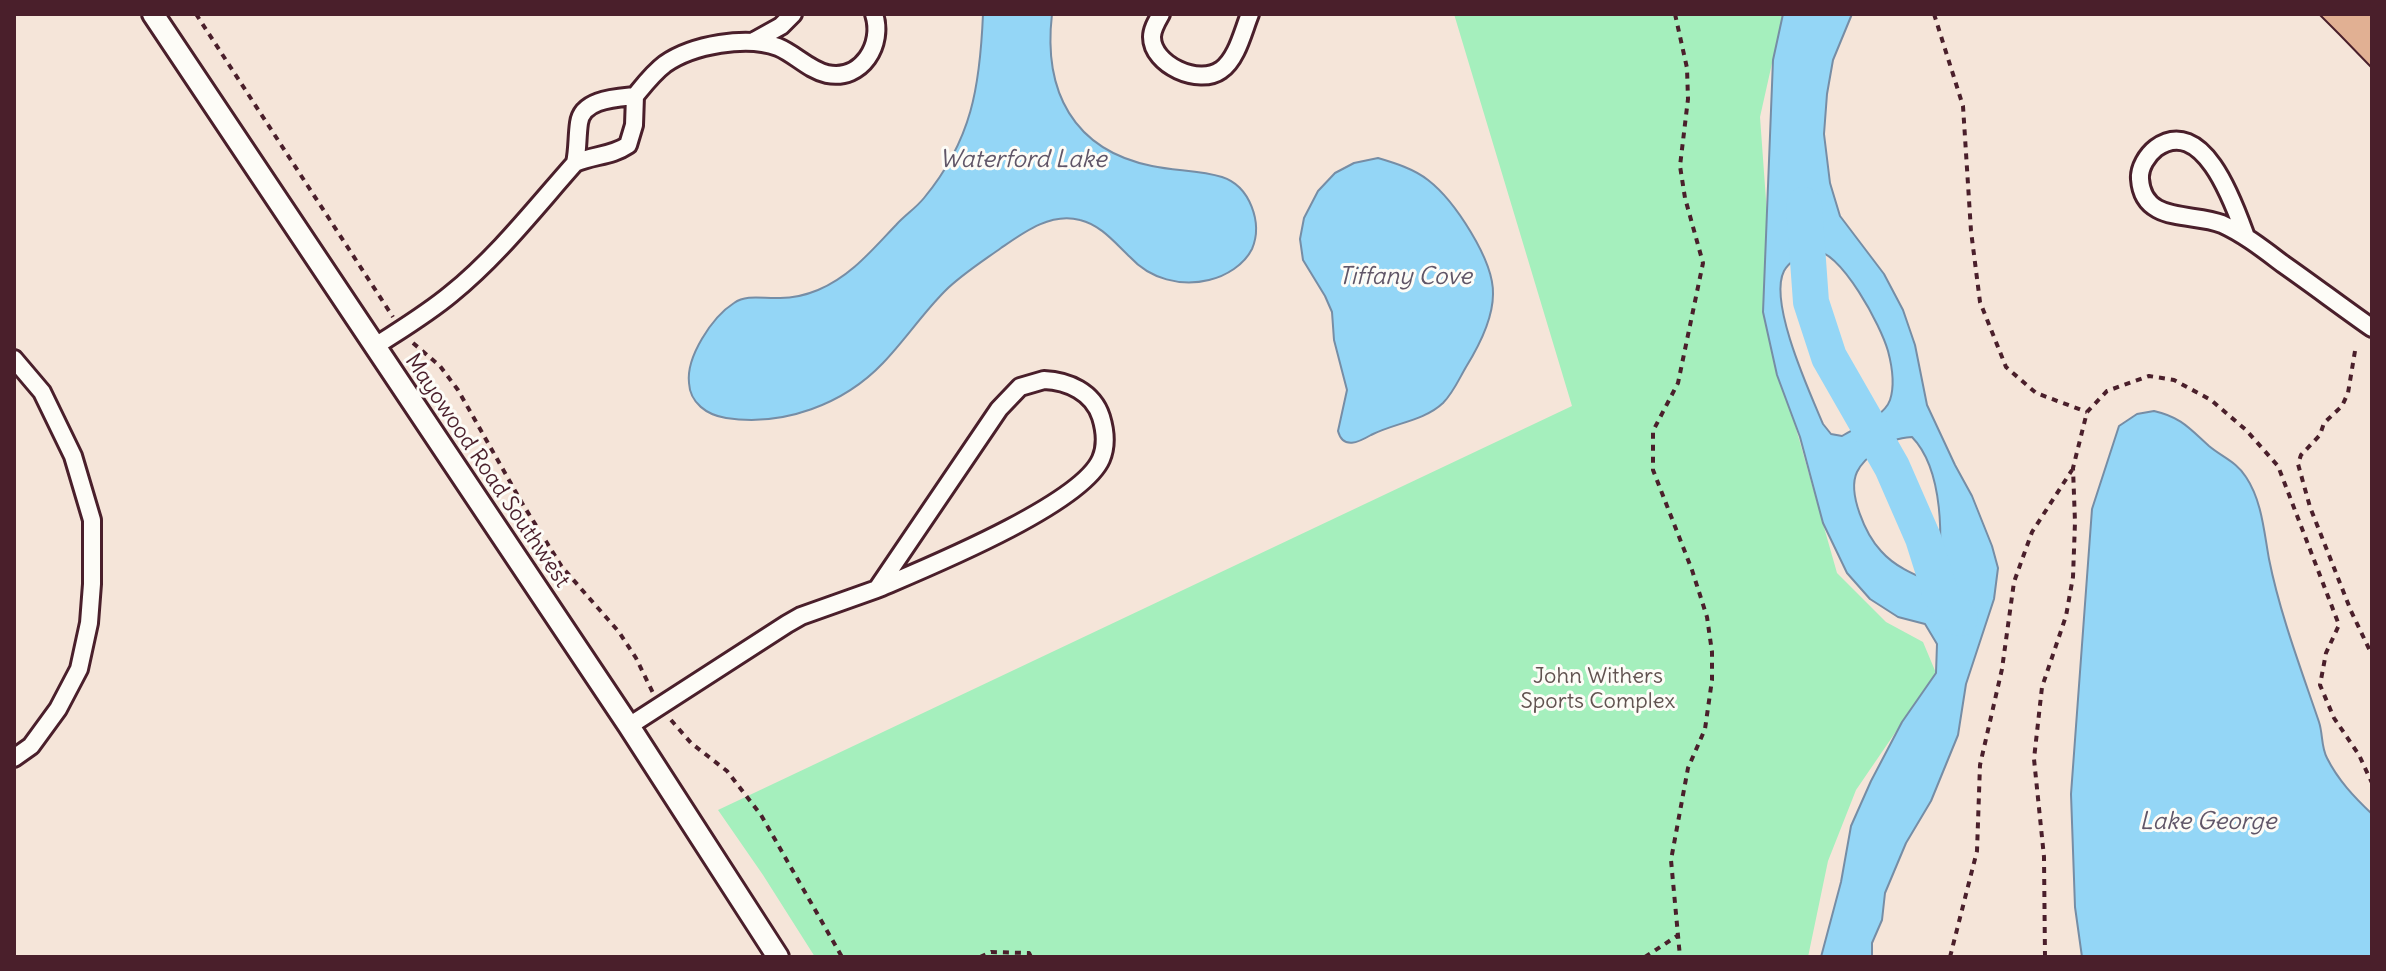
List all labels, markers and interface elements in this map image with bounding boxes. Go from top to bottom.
water label: Waterford Lake [939,146,1107,174]
water label: Tiffany Cove [1338,263,1472,291]
street label: Mayowood Road Southwest [399,349,575,593]
park label: John Withers Sports Complex [1521,664,1675,716]
water label: Lake George [2140,808,2276,836]

